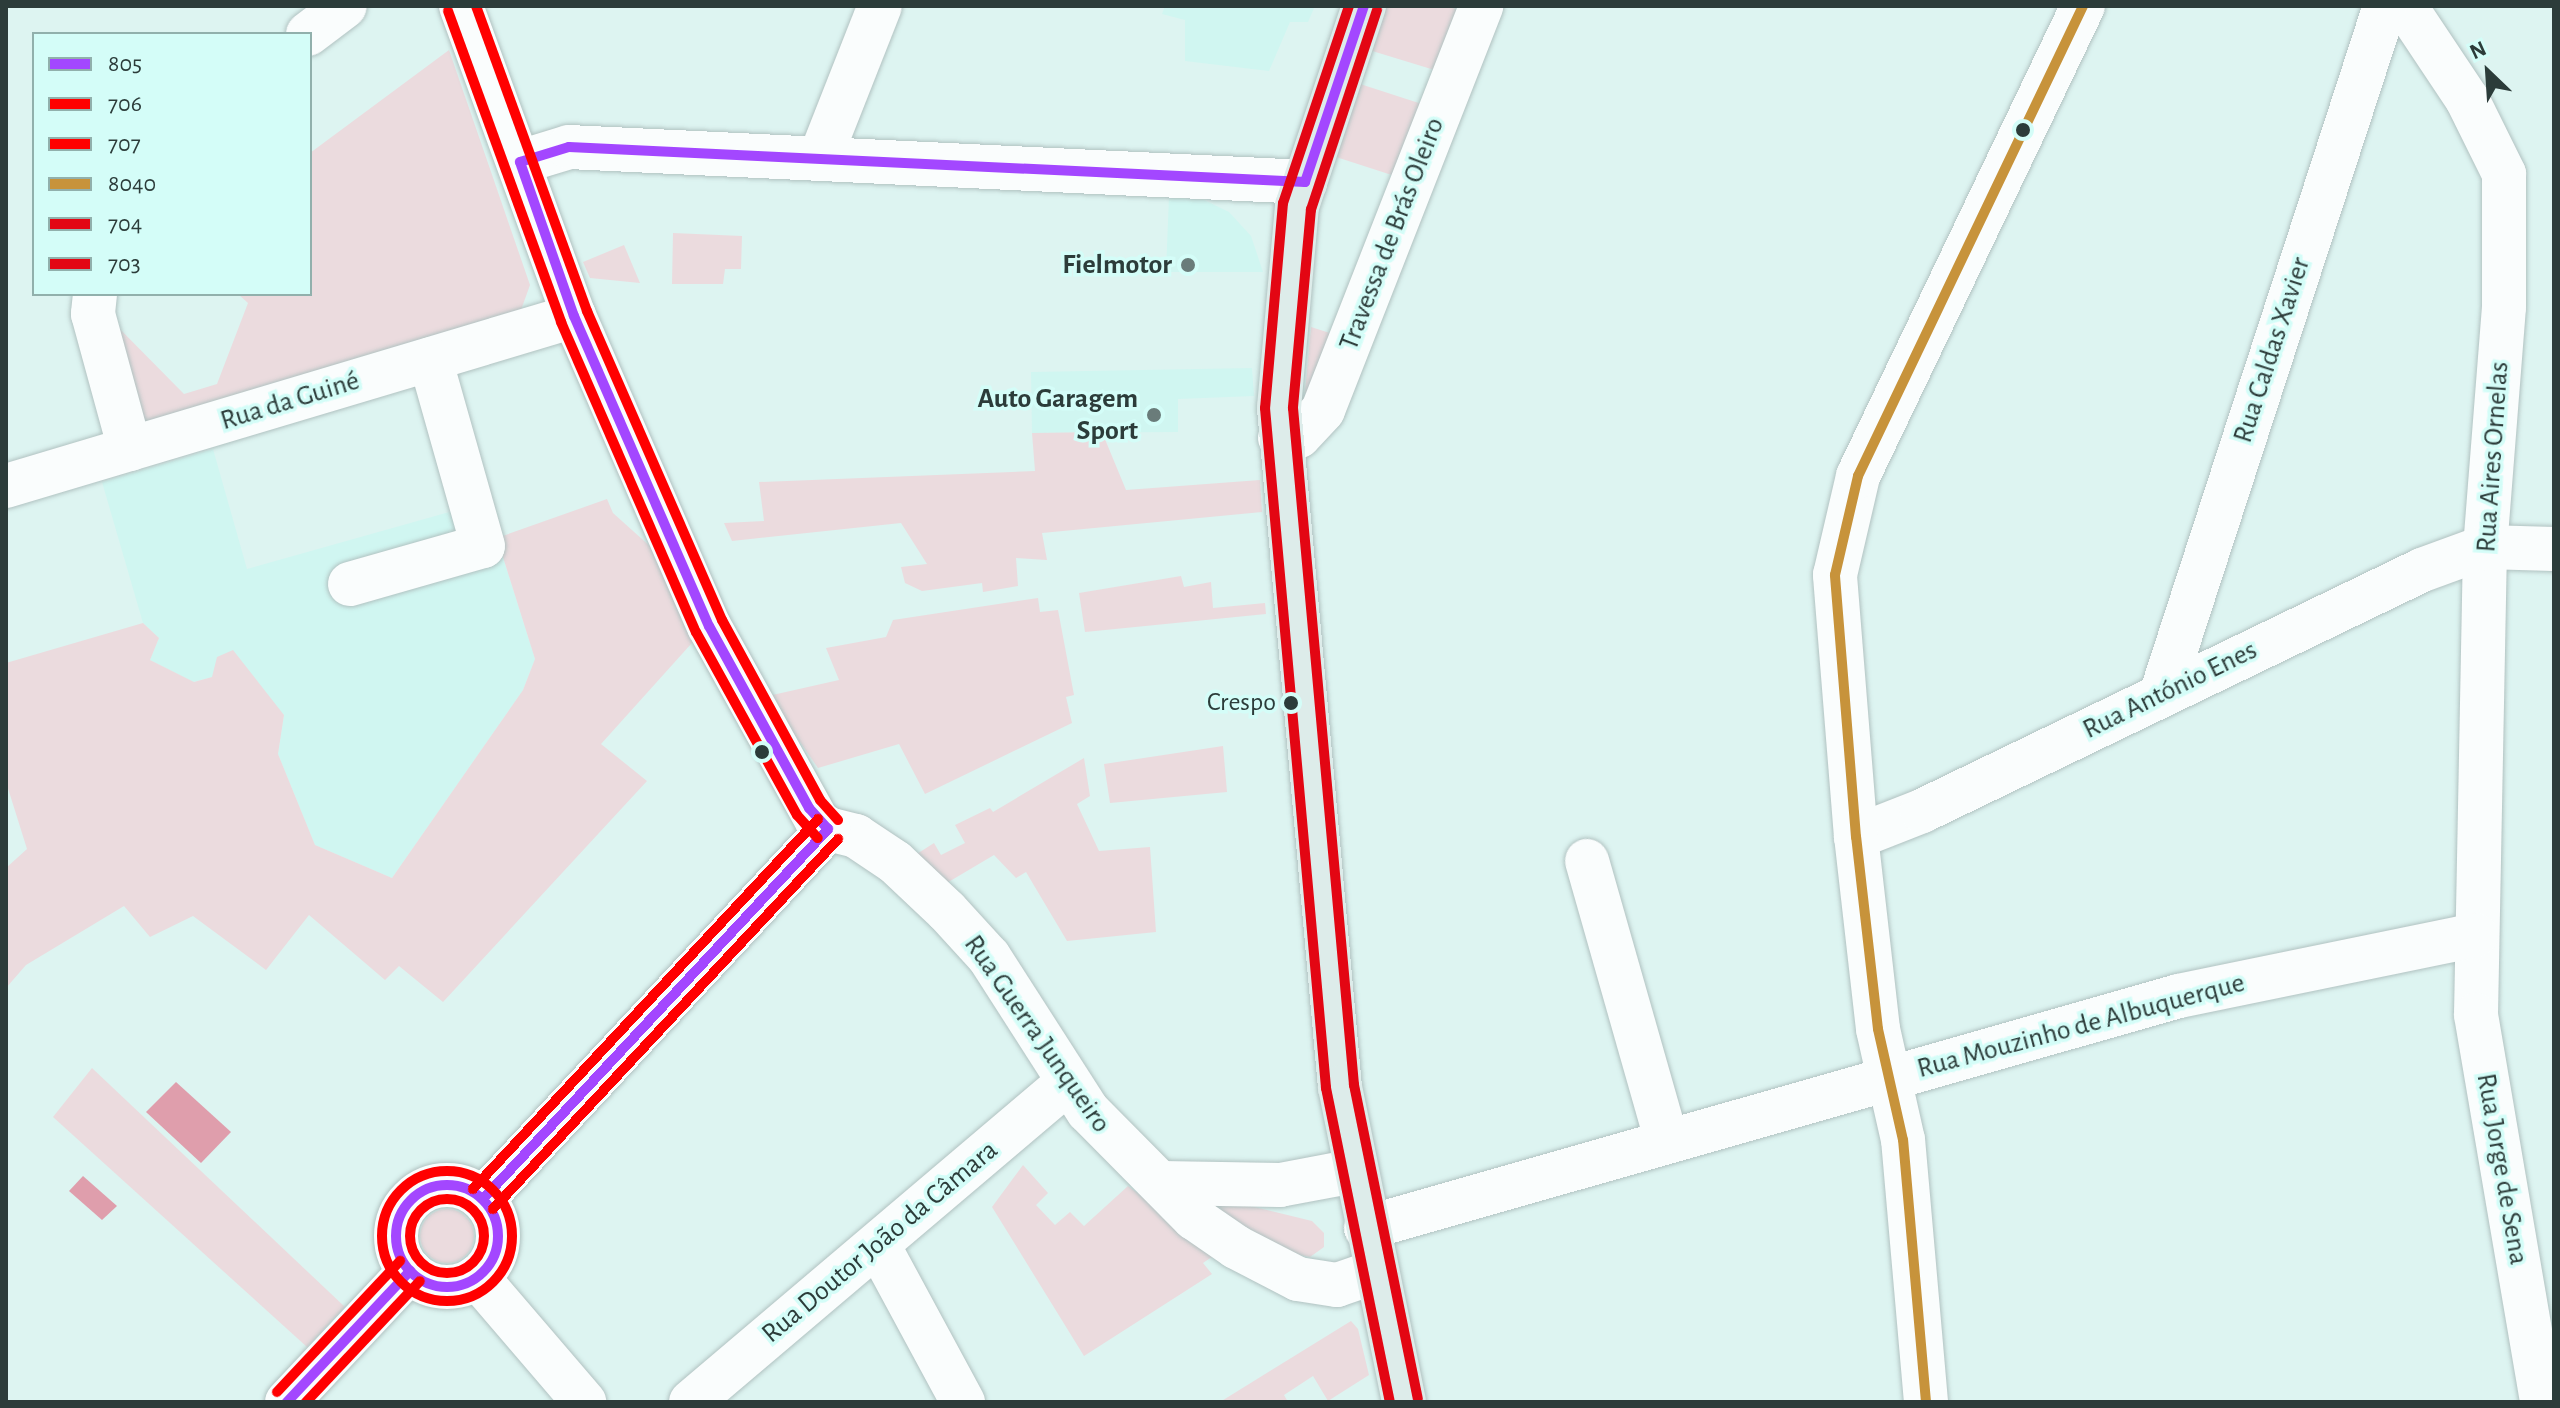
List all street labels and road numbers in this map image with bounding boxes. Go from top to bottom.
street label: Travessa de Brás Oleiro [1332,113,1452,355]
street label: Rua Caldas Xavier [2226,253,2318,447]
street label: Rua Aires Ornelas [2470,361,2516,553]
street label: Rua da Guiné [216,364,364,438]
street label: Rua António Enes [2077,633,2263,747]
street label: Rua Guerra Junqueiro [956,929,1118,1139]
street label: Rua Mouzinho de Albuquerque [1914,966,2248,1086]
street label: Rua Jorge de Sena [2469,1071,2535,1267]
street label: Rua Doutor João da Câmara [755,1133,1005,1351]

